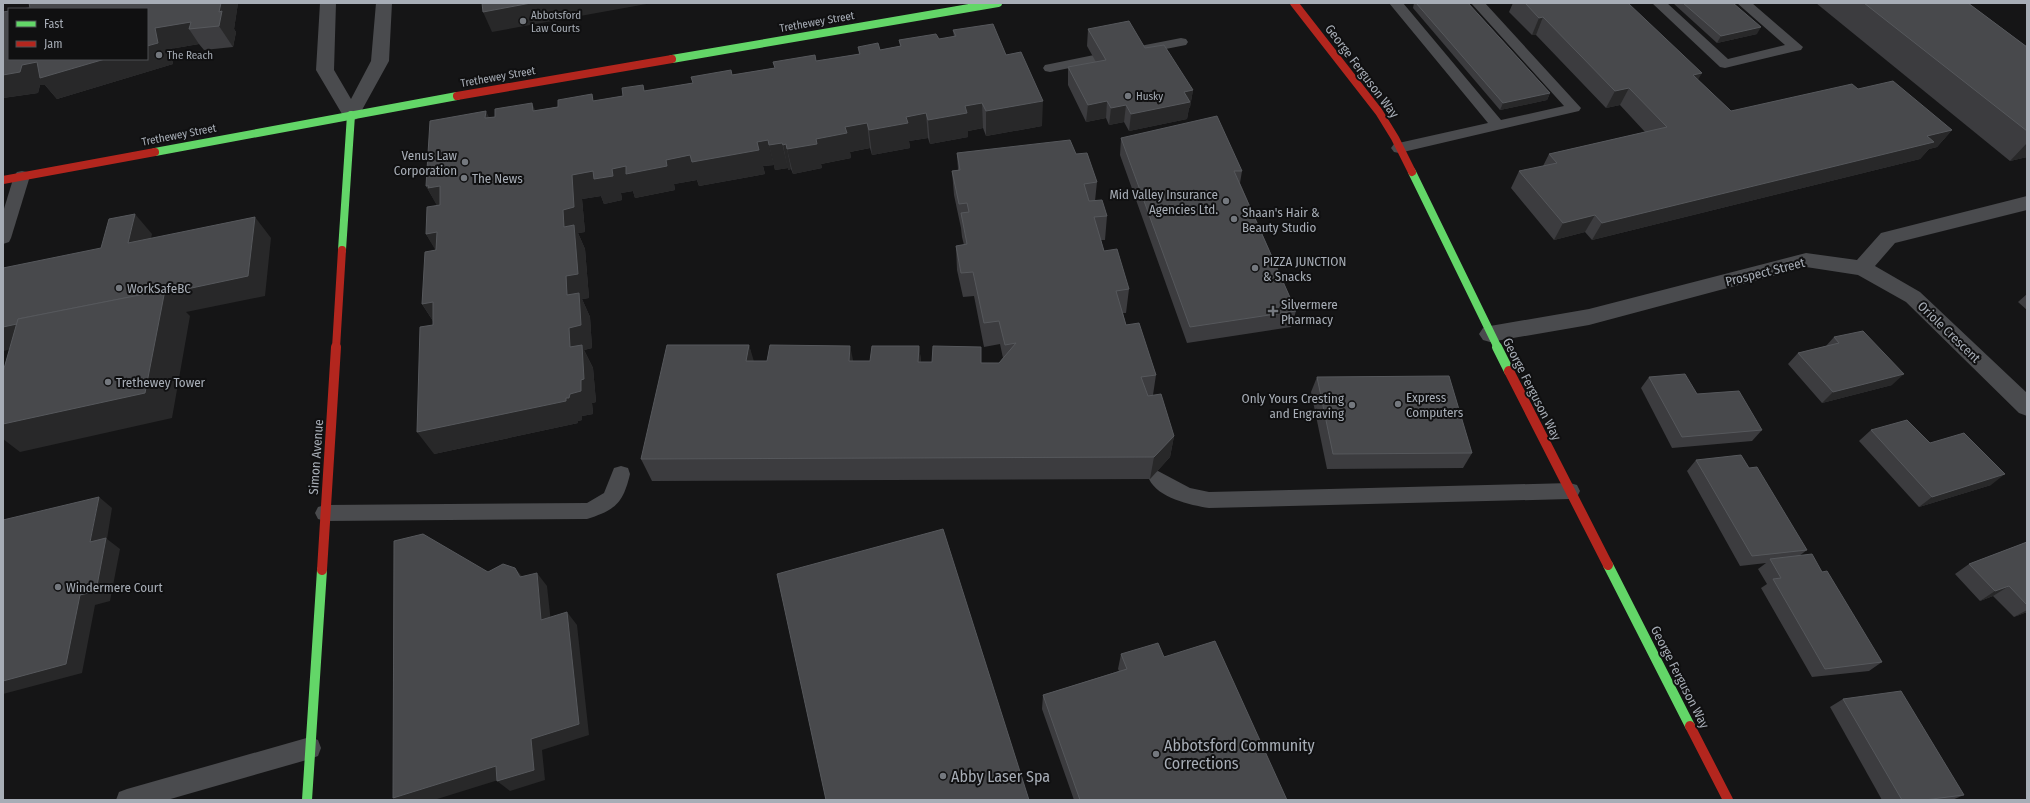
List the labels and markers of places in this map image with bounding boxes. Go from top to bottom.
place label: Abbotsford Law Courts [531,9,581,35]
marker: Abbotsford Law Courts [518,16,528,26]
place label: The Reach [167,49,213,62]
marker: The Reach [154,50,164,60]
place label: Husky [1136,90,1163,103]
marker: Husky [1123,91,1133,101]
place label: Venus Law Corporation [394,148,457,178]
marker: Venus Law Corporation [460,157,470,167]
place label: The News [472,171,523,186]
marker: The News [459,173,469,183]
place label: Mid Valley Insurance Agencies Ltd. [1109,187,1218,217]
marker: Mid Valley Insurance Agencies Ltd. [1221,196,1231,206]
place label: Shaan's Hair & Beauty Studio [1242,205,1320,235]
marker: Shaan's Hair & Beauty Studio [1229,214,1239,224]
place label: PIZZA JUNCTION & Snacks [1263,254,1346,284]
marker: PIZZA JUNCTION & Snacks [1250,263,1260,273]
place label: WorkSafeBC [127,281,191,296]
marker: WorkSafeBC [114,283,124,293]
place label: Silvermere Pharmacy [1281,297,1338,327]
marker: Silvermere Pharmacy [1268,306,1278,316]
place label: Trethewey Tower [116,375,206,390]
marker: Trethewey Tower [103,377,113,387]
place label: Express Computers [1406,390,1464,420]
place label: Only Yours Cresting and Engraving [1241,391,1345,421]
marker: Express Computers [1393,399,1403,409]
marker: Only Yours Cresting and Engraving [1347,400,1357,410]
place label: Windermere Court [66,580,163,595]
marker: Windermere Court [53,582,63,592]
place label: Abbotsford Community Corrections [1164,736,1315,773]
marker: Abbotsford Community Corrections [1151,749,1161,759]
place label: Abby Laser Spa [951,767,1050,786]
marker: Abby Laser Spa [938,771,948,781]

